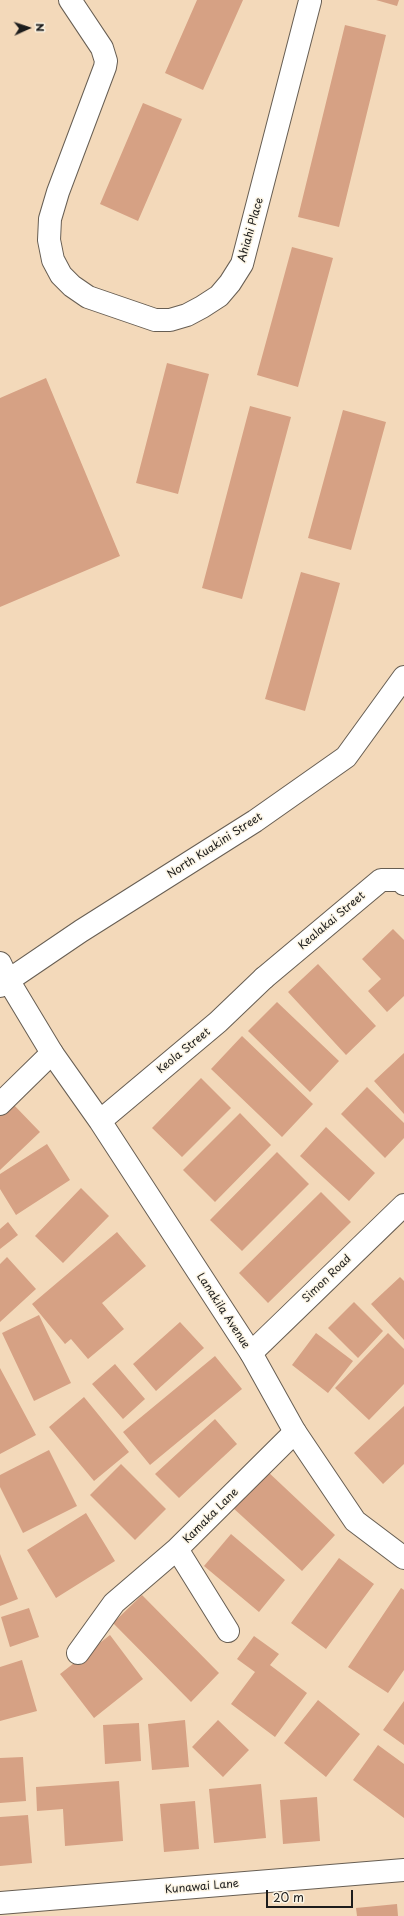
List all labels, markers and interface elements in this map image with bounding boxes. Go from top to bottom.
north arrow [8,8,48,48]
text: N [32,23,49,32]
street label: Ahiahi Place [235,196,267,264]
street label: North Kuakini Street [165,810,265,882]
street label: Kealakai Street [296,889,368,953]
street label: Keola Street [155,1026,213,1076]
street label: Simon Road [300,1252,354,1306]
street label: Lanakila Avenue [194,1271,252,1351]
street label: Kamaka Lane [181,1486,241,1546]
street label: Kunawai Lane [164,1877,240,1897]
scale bar [268,1882,355,1908]
text: 20 m [273,1888,304,1906]

